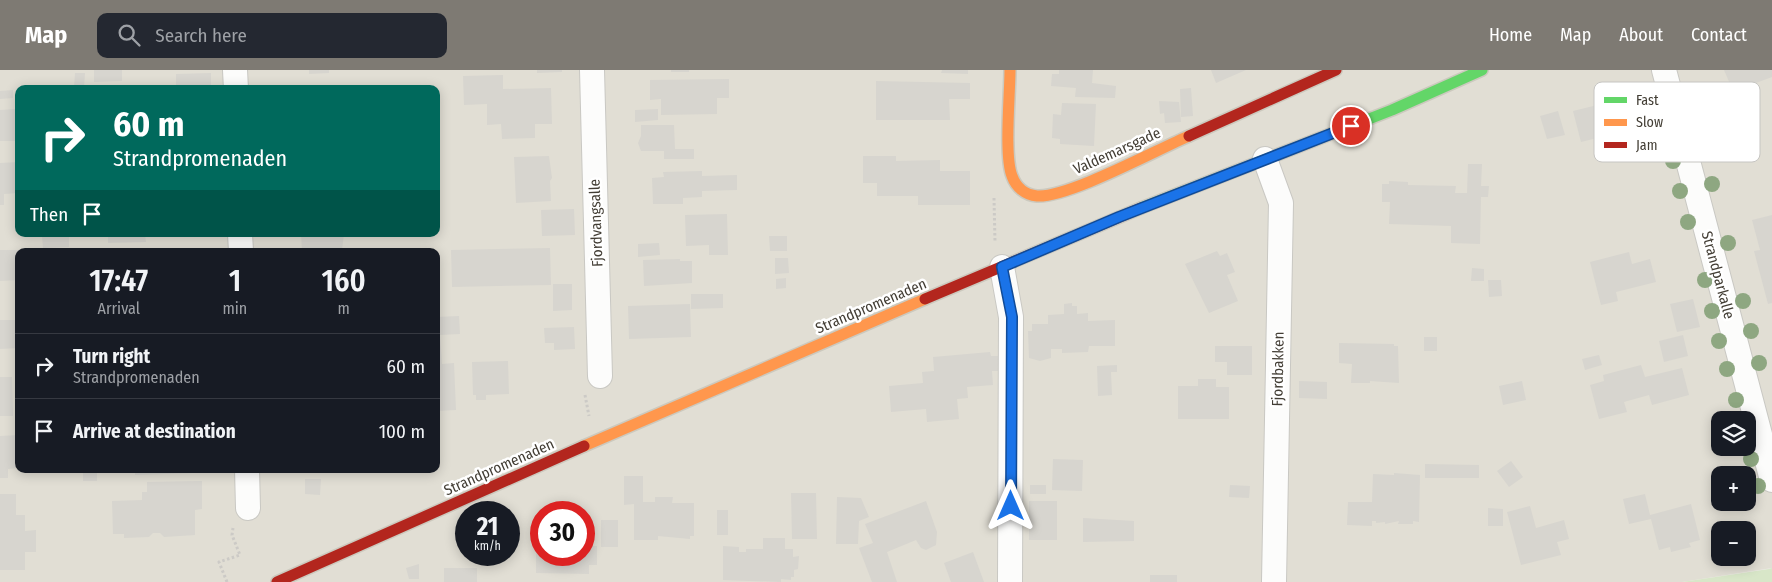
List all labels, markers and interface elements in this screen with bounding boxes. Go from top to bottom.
search box [97,13,447,58]
text: Map [25,21,67,49]
icon: search [115,21,143,49]
text: Search here [155,24,247,47]
text: Home [1489,24,1532,46]
text: Map [1560,24,1591,46]
text: About [1619,24,1663,46]
text: Contact [1691,24,1747,46]
legend [1594,82,1760,162]
text: Fast [1636,92,1659,109]
text: 60 m [113,103,184,145]
icon: right [30,105,95,170]
pin [1330,105,1372,147]
icon: arrive [1337,112,1365,140]
text: Slow [1636,114,1663,131]
street label: Valdemarsgade [1071,124,1163,178]
text: Jam [1636,137,1657,154]
text: Strandpromenaden [113,145,287,172]
street label: Fjordvangsalle [585,179,607,267]
icon: arrive [78,200,106,228]
text: Then [30,203,68,226]
street label: Strandparkalle [1698,229,1738,321]
text: 17:47 [89,263,148,299]
text: 1 [229,263,241,299]
text: 160 [322,263,366,299]
street label: Strandpromenaden [813,275,929,337]
text: Arrival [98,299,140,318]
text: min [222,299,247,318]
text: m [337,299,350,318]
street label: Fjordbakken [1268,331,1288,407]
text: Turn right [73,345,150,368]
icon: right [30,352,58,380]
text: 60 m [387,355,425,378]
text: Strandpromenaden [73,368,200,387]
map controls [1711,411,1756,566]
button: layers [1711,411,1756,456]
icon: arrive [30,417,58,445]
text: Arrive at destination [73,420,236,443]
text: 100 m [379,420,425,443]
street label: Strandpromenaden [441,435,557,499]
button: + [1711,466,1756,511]
position arrow [984,479,1036,531]
speed limit sign: 30 [530,501,595,566]
text: 21 [477,512,498,542]
button: − [1711,521,1756,566]
text: km/h [474,539,501,553]

